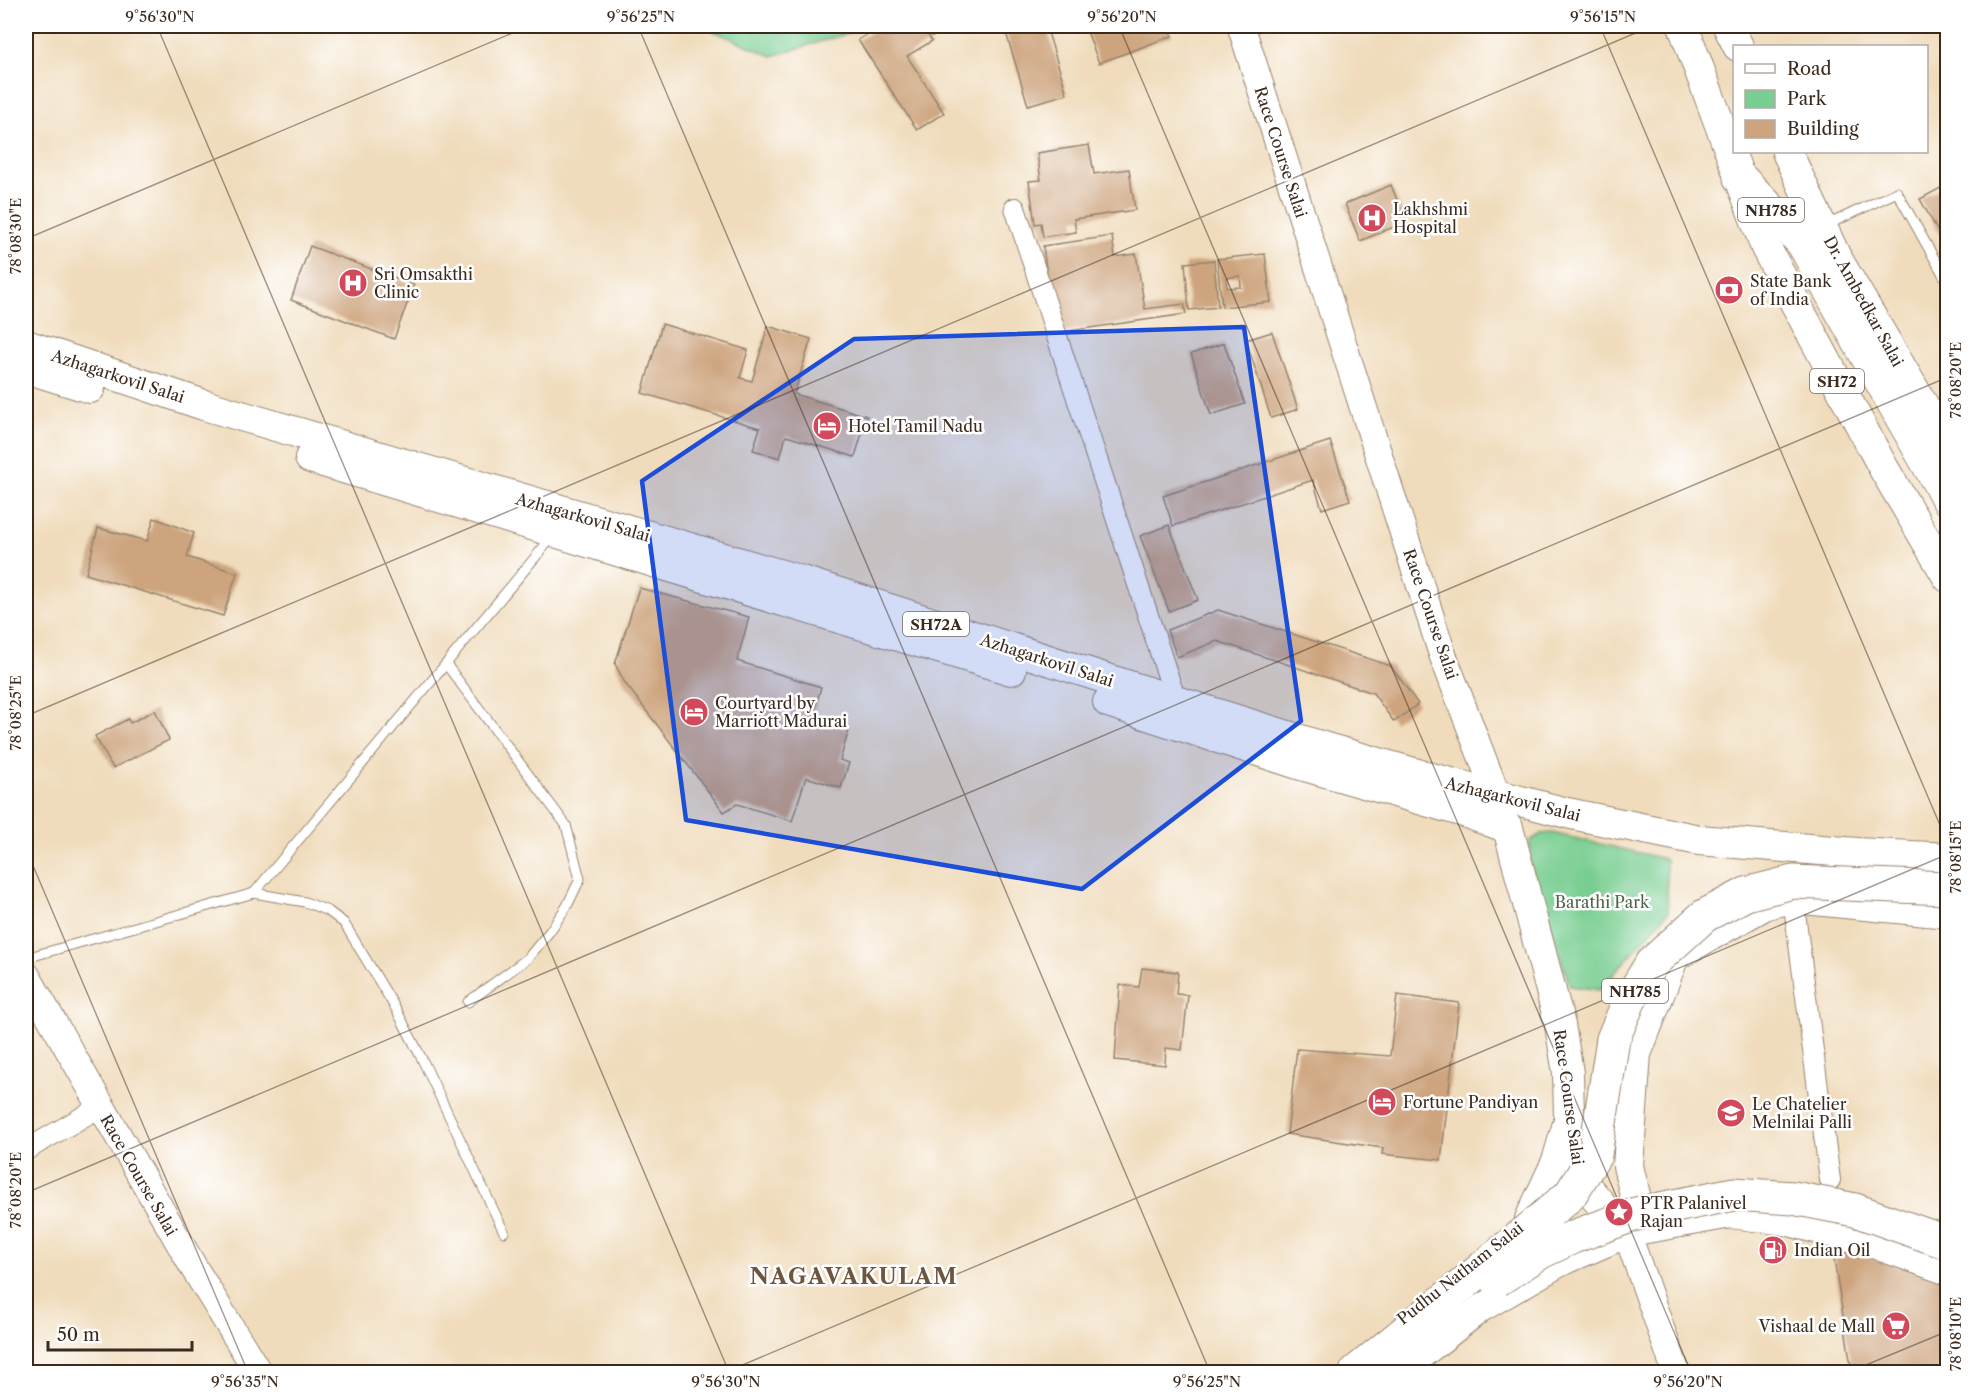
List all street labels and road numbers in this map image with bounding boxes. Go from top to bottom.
street label: Race Course Salai [1250,84,1312,220]
road number: NH785 [1738,198,1804,222]
street label: Dr. Ambedkar Salai [1820,232,1908,370]
street label: Azhagarkovil Salai [48,345,187,407]
road number: SH72 [1810,369,1864,393]
street label: Azhagarkovil Salai [513,488,653,546]
street label: Race Course Salai [1399,546,1463,682]
road number: SH72A [903,612,969,636]
street label: Azhagarkovil Salai [977,629,1116,691]
street label: Azhagarkovil Salai [1442,772,1583,826]
road number: NH785 [1602,979,1668,1003]
street label: Race Course Salai [1550,1028,1588,1166]
street label: Race Course Salai [96,1111,182,1239]
street label: Pudhu Natham Salai [1393,1217,1527,1329]

